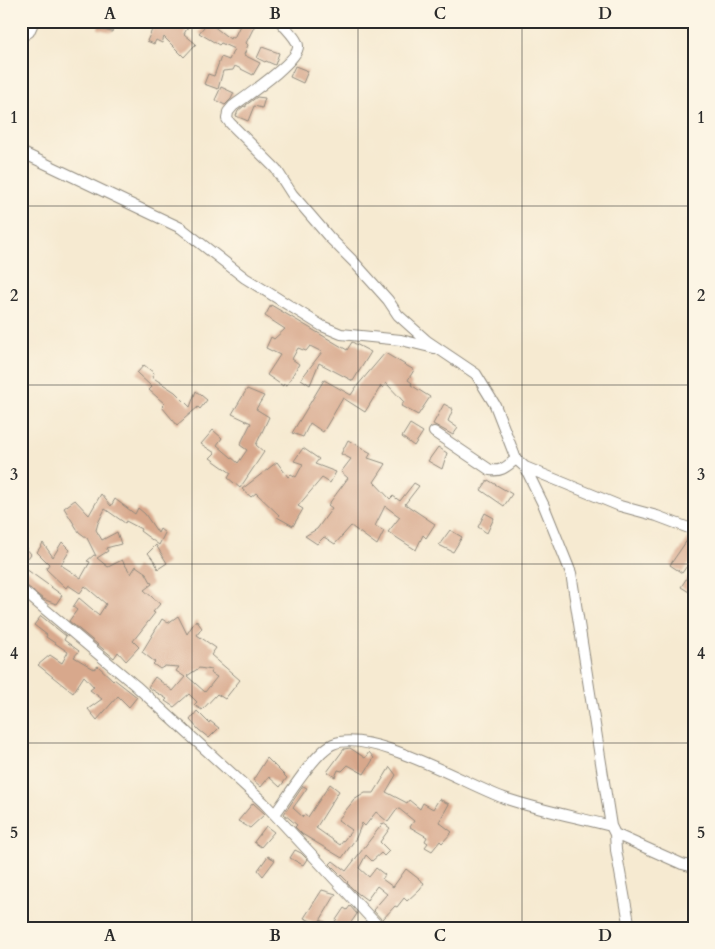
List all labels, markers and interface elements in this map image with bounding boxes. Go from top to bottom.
text: A [104,3,116,25]
text: B [269,3,281,25]
text: C [434,3,446,25]
text: D [598,3,612,25]
text: 1 [10,107,18,129]
text: 1 [697,107,705,129]
text: 2 [10,285,18,307]
text: 2 [697,285,705,307]
text: 3 [10,464,18,486]
text: 3 [697,464,705,486]
text: 4 [10,643,18,665]
text: 4 [697,643,705,665]
text: 5 [10,822,18,844]
text: 5 [697,822,705,844]
text: A [104,925,116,947]
text: B [269,925,281,947]
text: C [434,925,446,947]
text: D [598,925,612,947]

